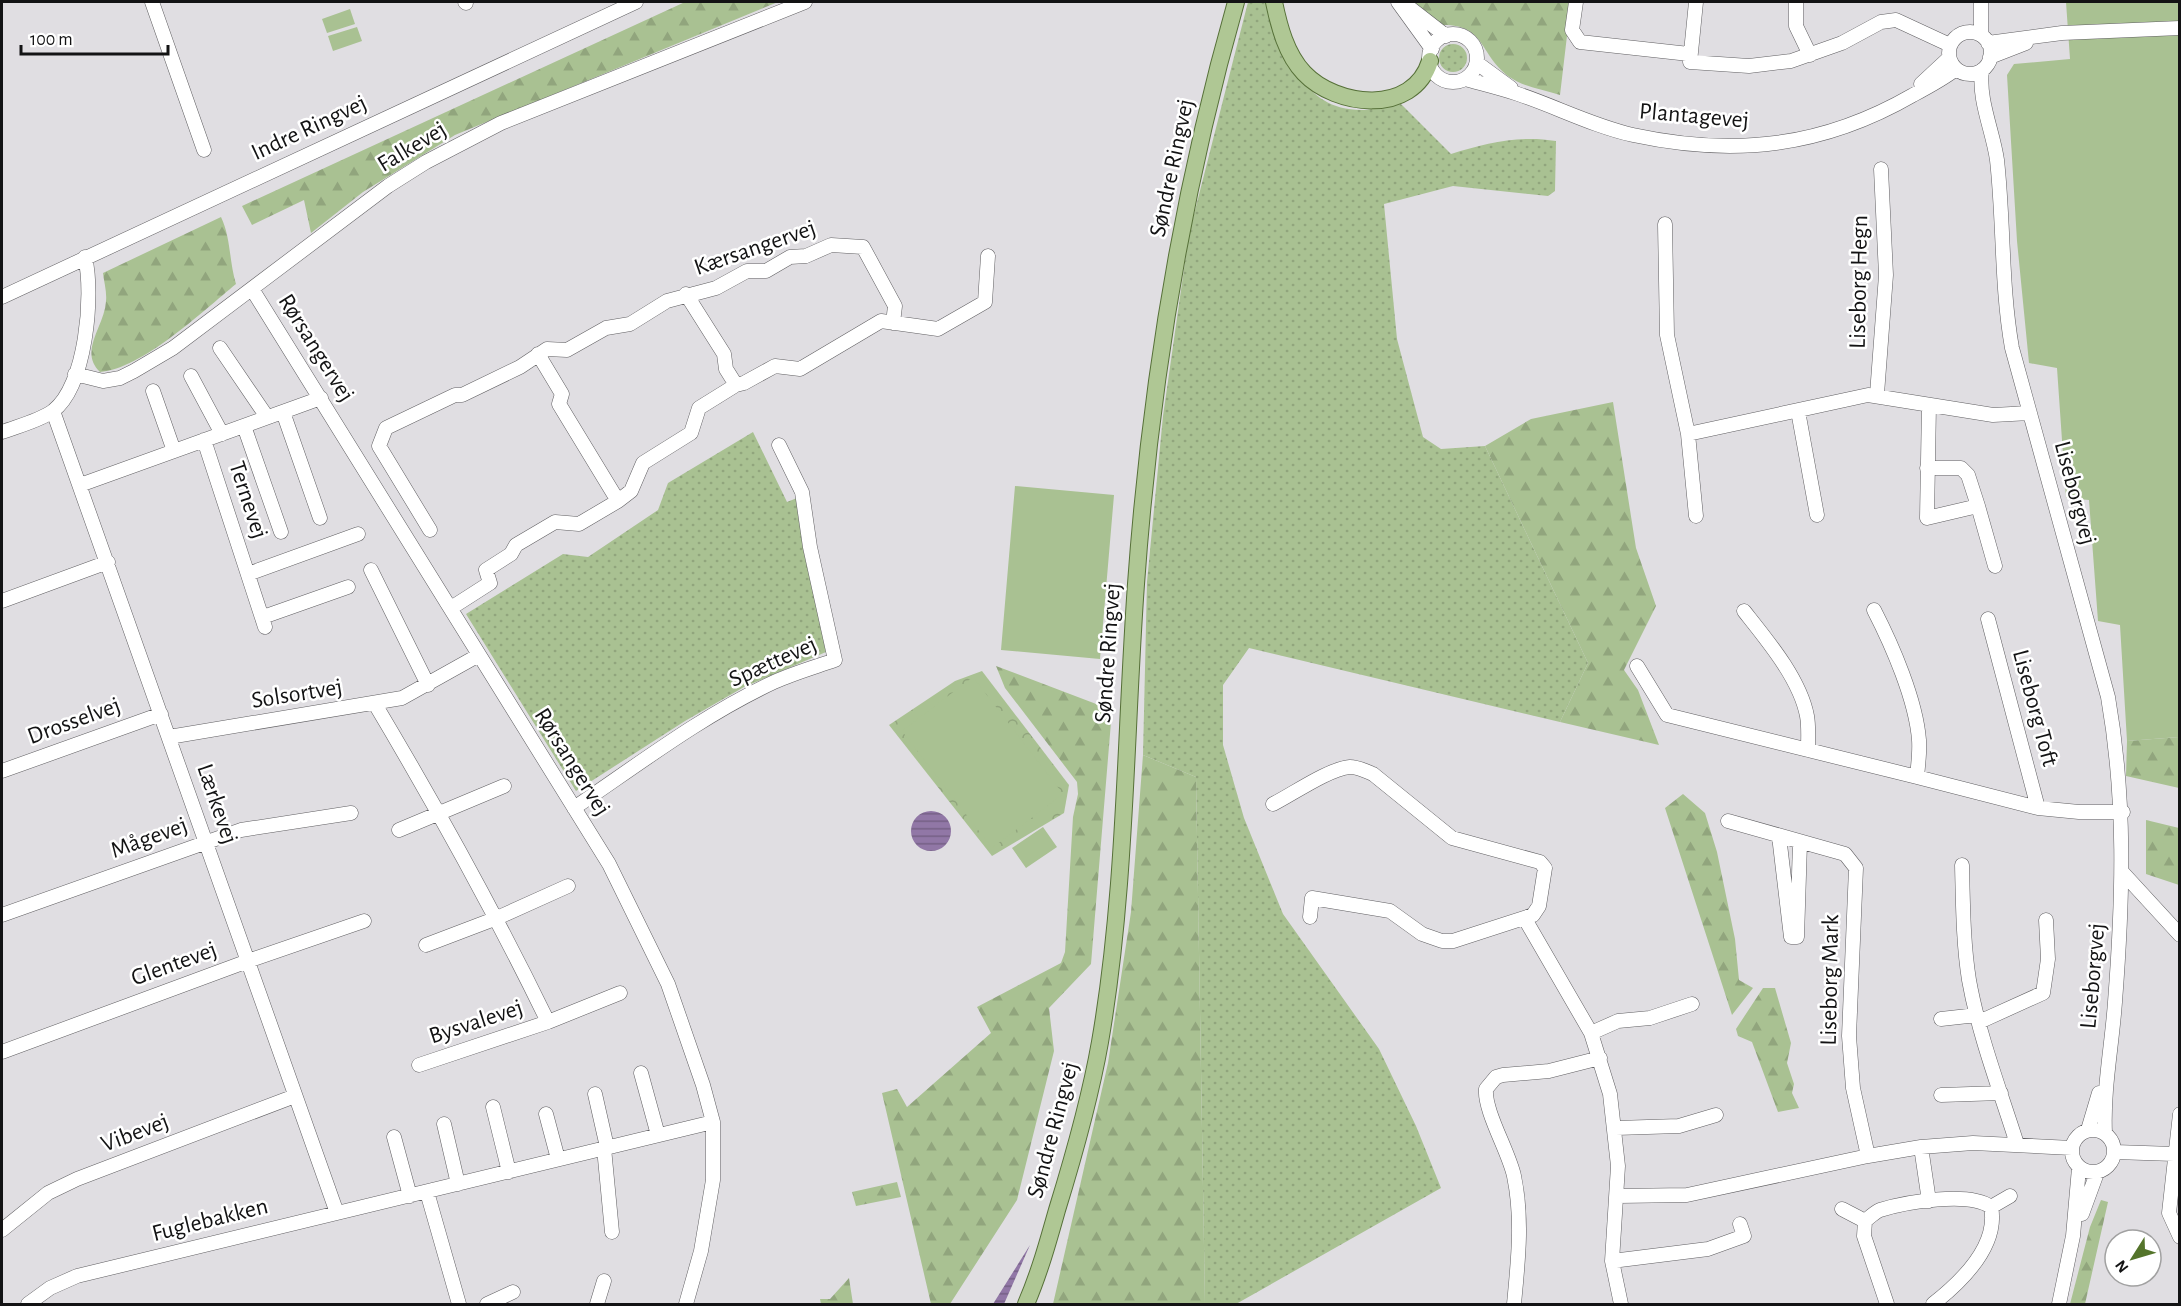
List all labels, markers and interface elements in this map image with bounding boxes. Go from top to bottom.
scale bar [21,18,168,56]
text: 100 m [30,31,73,49]
street label: Indre Ringvej [248,91,370,165]
street label: Søndre Ringvej [1146,97,1198,239]
street label: Plantagevej [1638,99,1750,133]
street label: Falkevej [373,117,451,177]
street label: Liseborg Hegn [1846,215,1872,349]
street label: Kærsangervej [691,216,819,280]
street label: Rørsangervej [274,290,358,406]
street label: Liseborgvej [2050,439,2100,547]
street label: Ternevej [224,458,272,542]
street label: Søndre Ringvej [1091,582,1125,724]
street label: Spættevej [726,632,820,692]
street label: Liseborg Toft [2008,647,2062,769]
street label: Solsortvej [250,675,344,713]
street label: Drosselvej [24,693,124,749]
street label: Rørsangervej [530,704,614,820]
street label: Lærkevej [192,761,242,847]
street label: Mågevej [107,813,191,863]
street label: Liseborg Mark [1817,914,1843,1046]
street label: Liseborgvej [2076,922,2110,1030]
street label: Glentevej [128,937,220,991]
street label: Bysvalevej [426,996,526,1048]
street label: Søndre Ringvej [1023,1059,1083,1201]
street label: Vibevej [98,1109,172,1157]
street label: Fuglebakken [150,1194,270,1246]
north arrow [2103,1228,2163,1288]
text: N [2112,1257,2132,1276]

